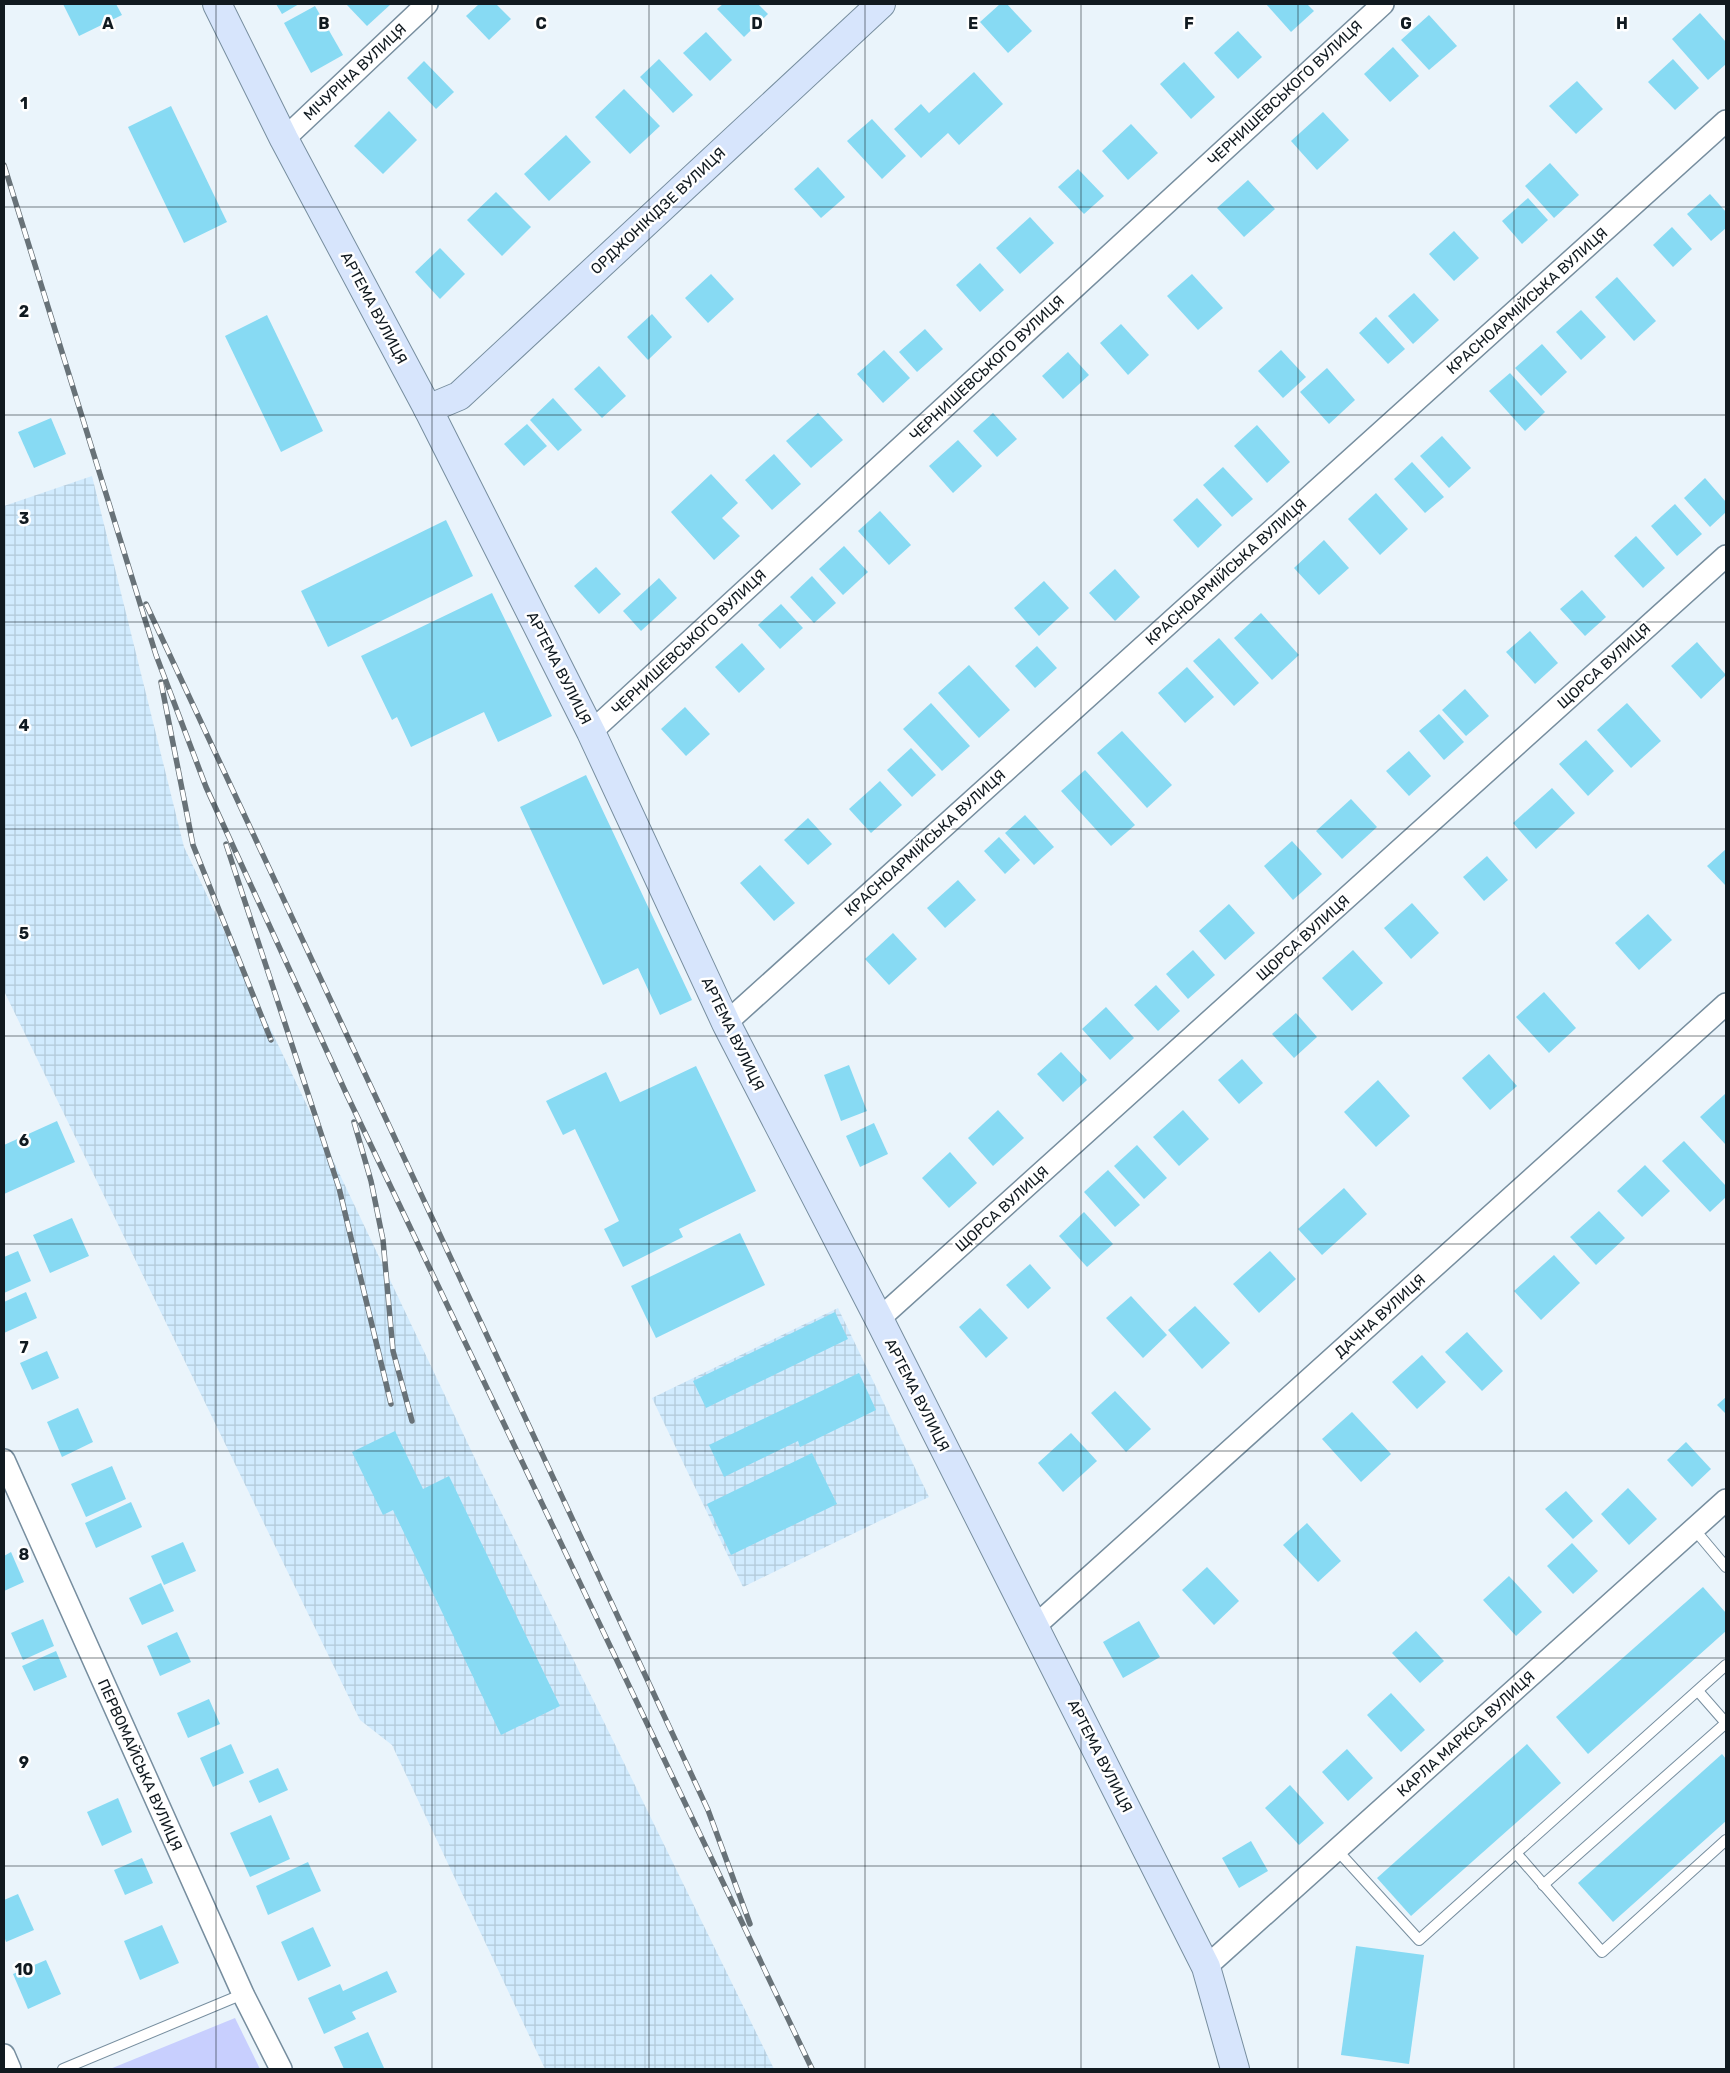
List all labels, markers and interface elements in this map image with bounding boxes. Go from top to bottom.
text: A [102,14,114,33]
text: B [318,14,330,33]
text: C [535,14,547,33]
text: D [751,14,763,33]
text: E [968,14,978,33]
text: F [1184,14,1194,33]
text: G [1400,14,1412,33]
text: H [1616,14,1628,33]
street label: ЧЕРНИШЕВСЬКОГО ВУЛИЦЯ [1204,17,1366,169]
street label: МІЧУРІНА ВУЛИЦЯ [300,20,410,124]
text: 1 [20,94,28,113]
street label: ОРДЖОНІКІДЗЕ ВУЛИЦЯ [587,144,729,278]
street label: КРАСНОАРМІЙСЬКА ВУЛИЦЯ [1443,224,1611,378]
street label: АРТЕМА ВУЛИЦЯ [337,249,411,367]
street label: ЧЕРНИШЕВСЬКОГО ВУЛИЦЯ [906,292,1068,444]
text: 2 [19,302,29,321]
street label: КРАСНОАРМІЙСЬКА ВУЛИЦЯ [1142,495,1310,649]
text: 3 [19,509,29,528]
street label: ЧЕРНИШЕВСЬКОГО ВУЛИЦЯ [608,566,770,718]
street label: АРТЕМА ВУЛИЦЯ [523,609,595,727]
street label: ЩОРСА ВУЛИЦЯ [1554,619,1654,713]
text: 4 [19,716,30,735]
street label: КРАСНОАРМІЙСЬКА ВУЛИЦЯ [841,766,1009,920]
street label: ЩОРСА ВУЛИЦЯ [1253,891,1353,985]
text: 5 [19,924,29,943]
street label: АРТЕМА ВУЛИЦЯ [698,974,768,1094]
text: 6 [19,1131,29,1150]
street label: ЩОРСА ВУЛИЦЯ [952,1162,1052,1256]
street label: ДАЧНА ВУЛИЦЯ [1331,1271,1429,1361]
street label: АРТЕМА ВУЛИЦЯ [881,1336,953,1454]
text: 7 [19,1338,29,1357]
text: 8 [19,1545,30,1564]
street label: КАРЛА МАРКСА ВУЛИЦЯ [1393,1667,1539,1801]
street label: ПЕРВОМАЙСЬКА ВУЛИЦЯ [94,1676,186,1854]
street label: АРТЕМА ВУЛИЦЯ [1064,1697,1136,1815]
text: 9 [19,1753,29,1772]
text: 10 [15,1960,34,1979]

